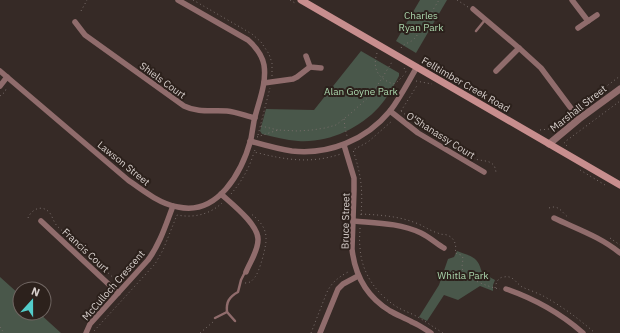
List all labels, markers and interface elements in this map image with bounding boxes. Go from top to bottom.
park label: Charles Ryan Park [399,9,444,34]
street label: Felltimber Creek Road [419,54,512,115]
street label: Shiels Court [137,59,189,102]
street label: Marshall Street [547,82,610,135]
park label: Alan Goyne Park [324,85,399,98]
street label: O'Shanassy Court [404,109,478,162]
street label: Lawson Street [95,138,153,189]
street label: Bruce Street [339,192,352,249]
street label: Francis Court [59,225,112,276]
street label: McCulloch Crescent [79,247,148,323]
park label: Whitla Park [437,269,489,282]
north arrow [12,281,52,321]
text: N [29,284,42,300]

